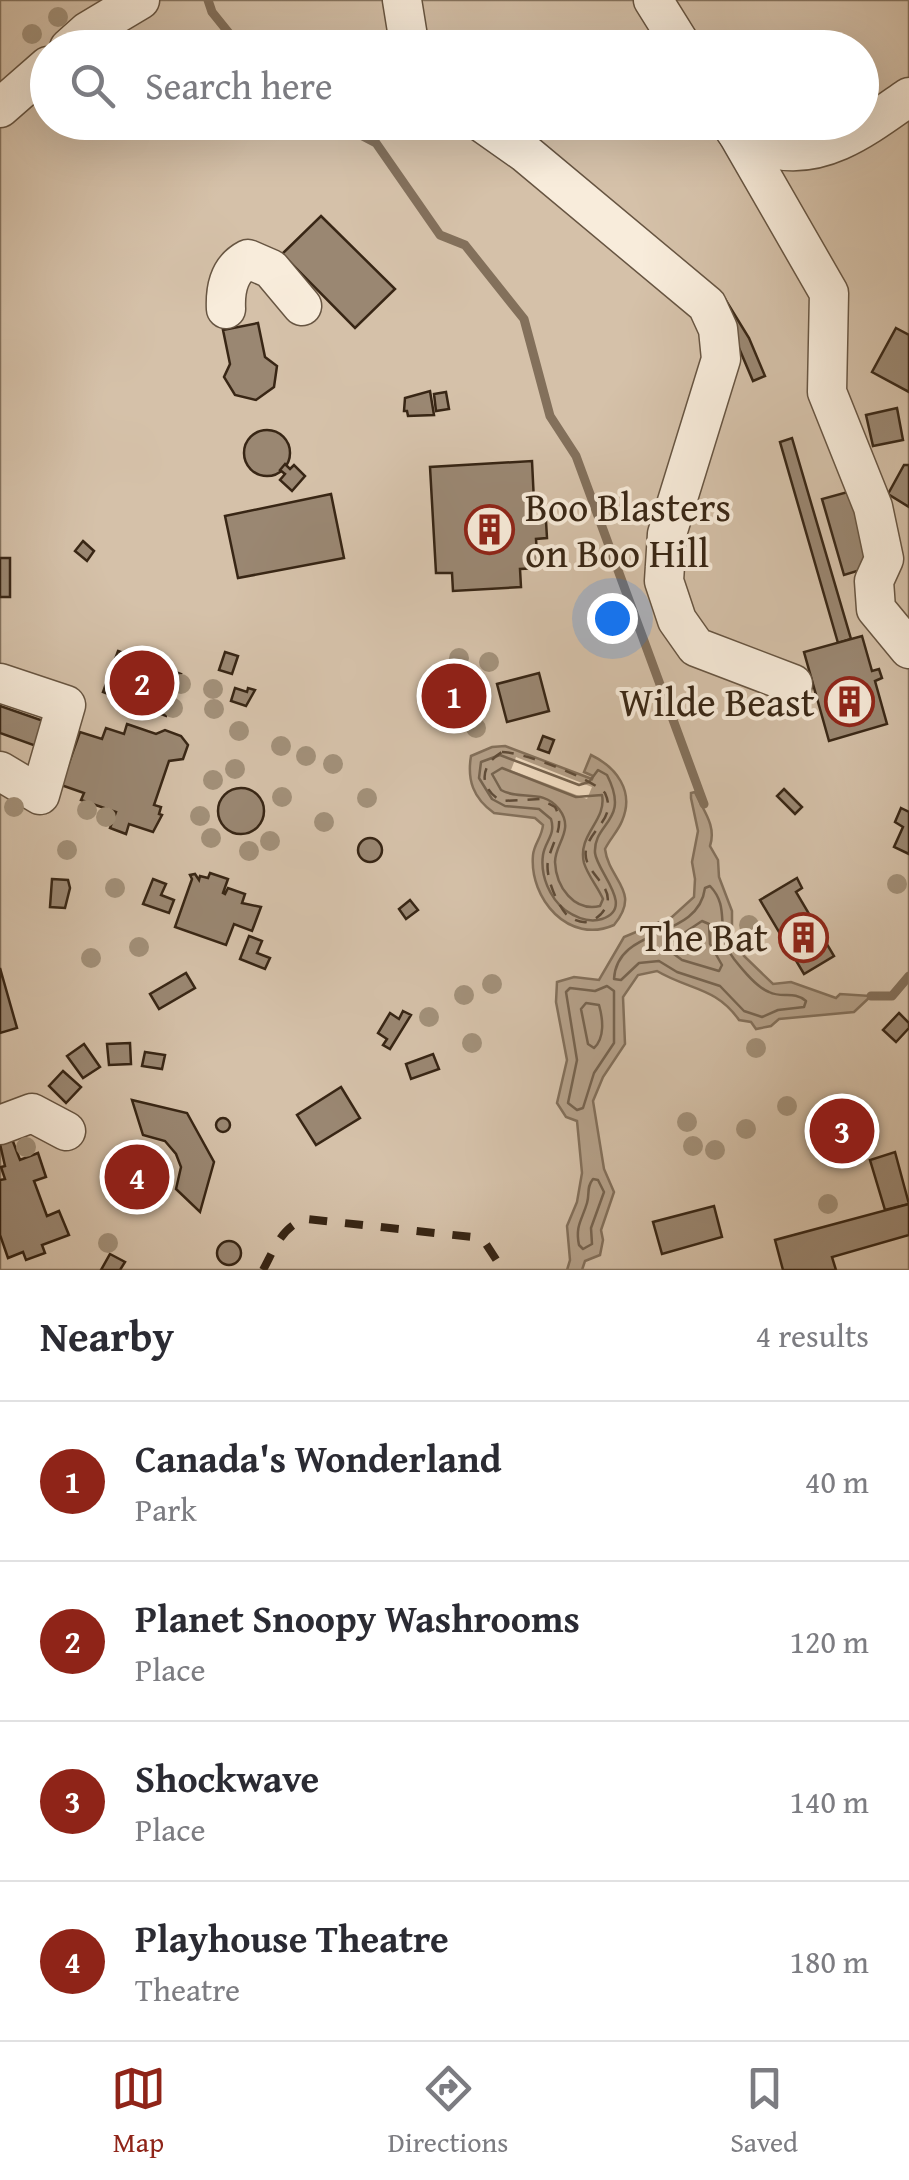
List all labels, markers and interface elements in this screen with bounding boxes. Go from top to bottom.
search box [30,30,879,140]
text: Search here [145,57,333,113]
icon: search [65,58,120,113]
place label: Boo Blasters on Boo Hill [525,477,731,582]
building icon: Boo Blasters on Boo Hill [464,504,516,556]
your location [587,593,638,644]
pin: 2 [110,646,174,720]
pin: 1 [422,658,486,734]
place label: Wilde Beast [619,672,815,731]
building icon: Wilde Beast [824,676,876,728]
place label: The Bat [640,907,768,966]
building icon: The Bat [777,911,829,963]
pin: 3 [810,1094,874,1168]
pin: 4 [104,1140,170,1214]
text: Nearby [40,1305,174,1366]
text: 4 results [756,1312,869,1359]
text: Canada's Wonderland [135,1430,501,1486]
text: 1 [64,1458,81,1505]
text: 40 m [805,1458,869,1505]
text: Park [135,1486,197,1533]
text: Planet Snoopy Washrooms [135,1590,580,1646]
text: 2 [64,1618,81,1665]
text: 120 m [790,1618,869,1665]
text: Place [135,1646,206,1693]
text: Shockwave [135,1750,319,1806]
text: 3 [64,1778,81,1825]
text: 140 m [790,1778,869,1825]
text: Place [135,1806,206,1853]
text: Playhouse Theatre [135,1910,449,1966]
text: 4 [64,1938,81,1985]
text: 180 m [790,1938,869,1985]
text: Theatre [135,1966,240,2013]
tab: Map [111,2061,166,2162]
tab: Directions [388,2061,508,2162]
tab: Saved [730,2061,798,2162]

